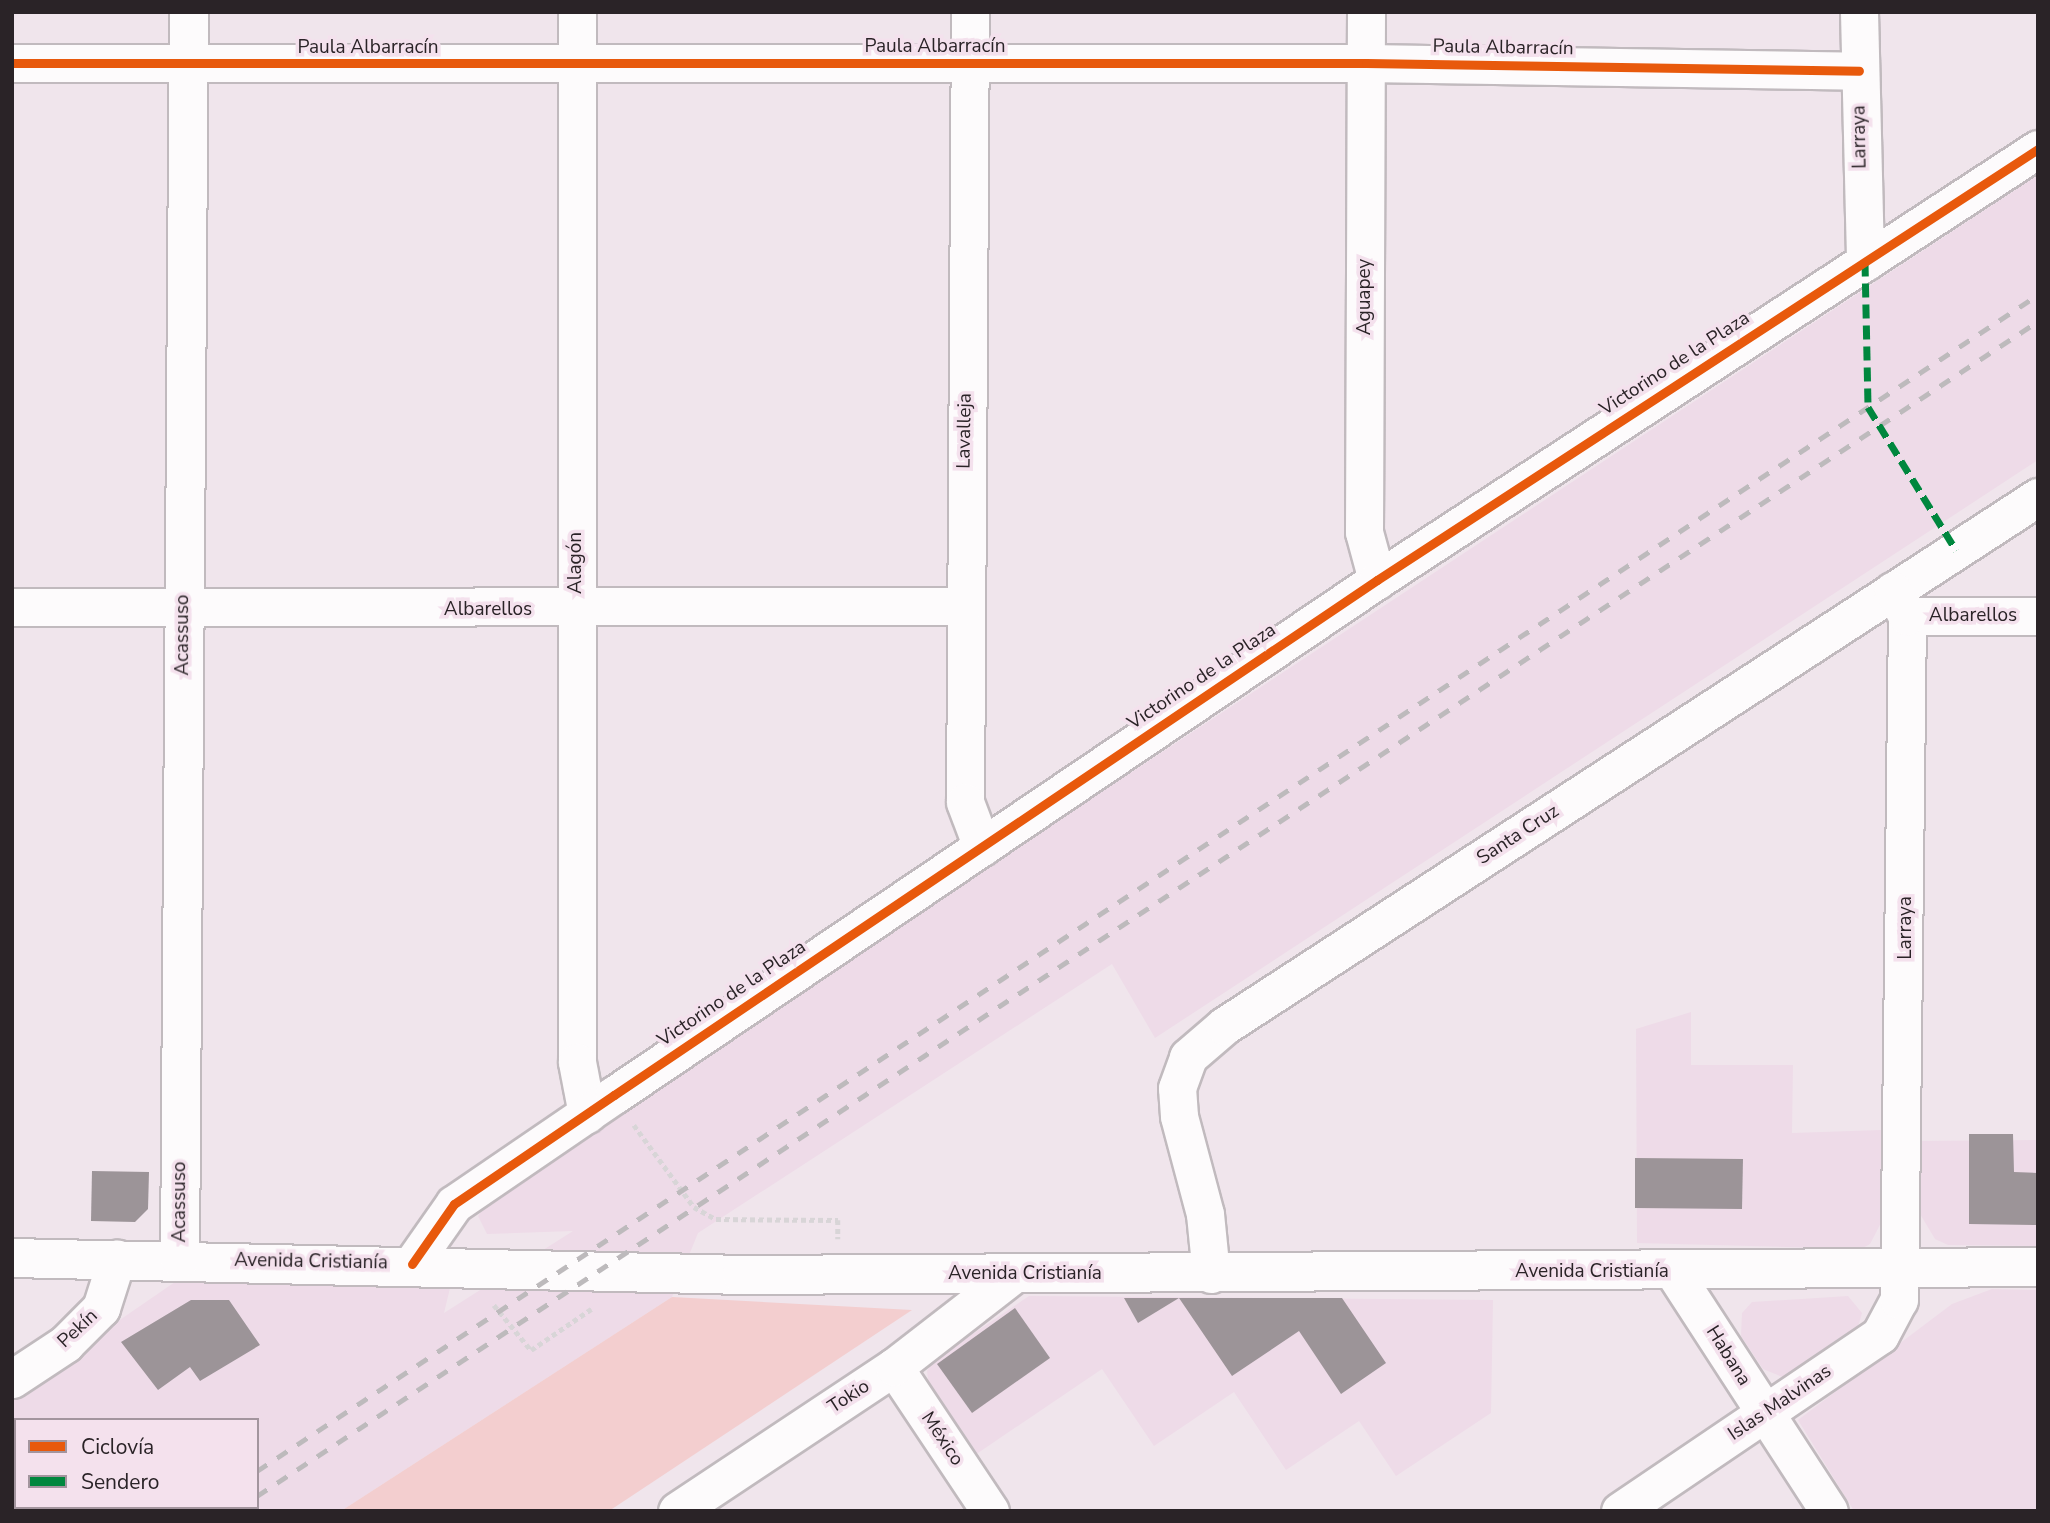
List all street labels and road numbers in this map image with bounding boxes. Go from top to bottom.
street label: Paula Albarracín [1432,35,1574,61]
street label: Paula Albarracín [864,36,1006,58]
street label: Paula Albarracín [297,37,439,59]
street label: Larraya [1848,105,1872,169]
street label: Aguapey [1354,259,1376,335]
street label: Victorino de la Plaza [1596,307,1754,421]
street label: Lavalleja [953,393,977,469]
street label: Alagón [565,532,587,594]
street label: Acassuso [172,594,194,676]
street label: Albarellos [444,599,532,621]
street label: Albarellos [1929,605,2017,627]
street label: Victorino de la Plaza [1123,619,1281,735]
street label: Santa Cruz [1473,800,1563,870]
street label: Larraya [1895,896,1917,960]
street label: Victorino de la Plaza [653,936,811,1052]
street label: Acassuso [169,1161,191,1243]
street label: Avenida Cristianía [234,1249,388,1275]
street label: Avenida Cristianía [1515,1261,1669,1283]
street label: Avenida Cristianía [948,1263,1102,1285]
street label: Pekín [53,1305,103,1353]
street label: Habana [1701,1322,1755,1390]
street label: Islas Malvinas [1724,1360,1836,1446]
street label: Tokio [824,1375,874,1419]
street label: México [916,1408,968,1470]

